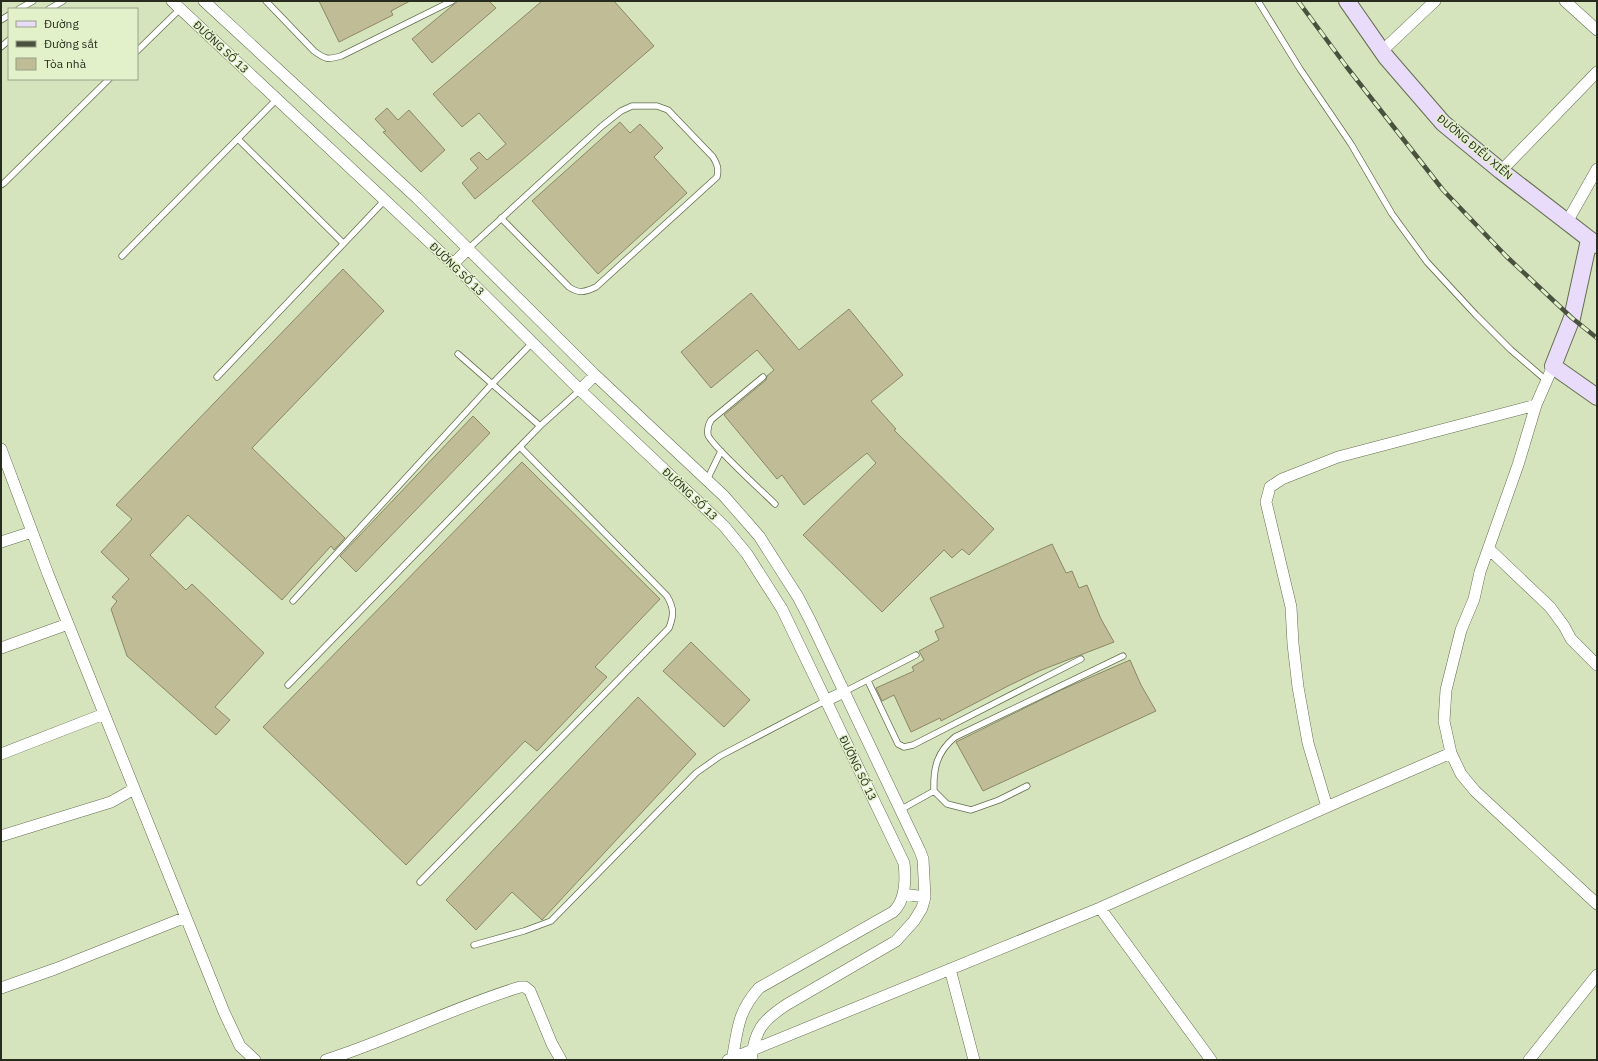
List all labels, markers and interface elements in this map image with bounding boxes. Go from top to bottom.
legend [8,8,138,80]
text: Đường [44,16,79,31]
street label: ĐƯỜNG SỐ 13 [190,16,253,76]
text: Đường sắt [44,36,98,51]
text: Tòa nhà [44,56,87,71]
street label: ĐƯỜNG ĐIỂU XIỂN [1434,111,1516,183]
street label: ĐƯỜNG SỐ 13 [427,238,489,299]
street label: ĐƯỜNG SỐ 13 [659,463,722,523]
street label: ĐƯỜNG SỐ 13 [836,732,882,803]

